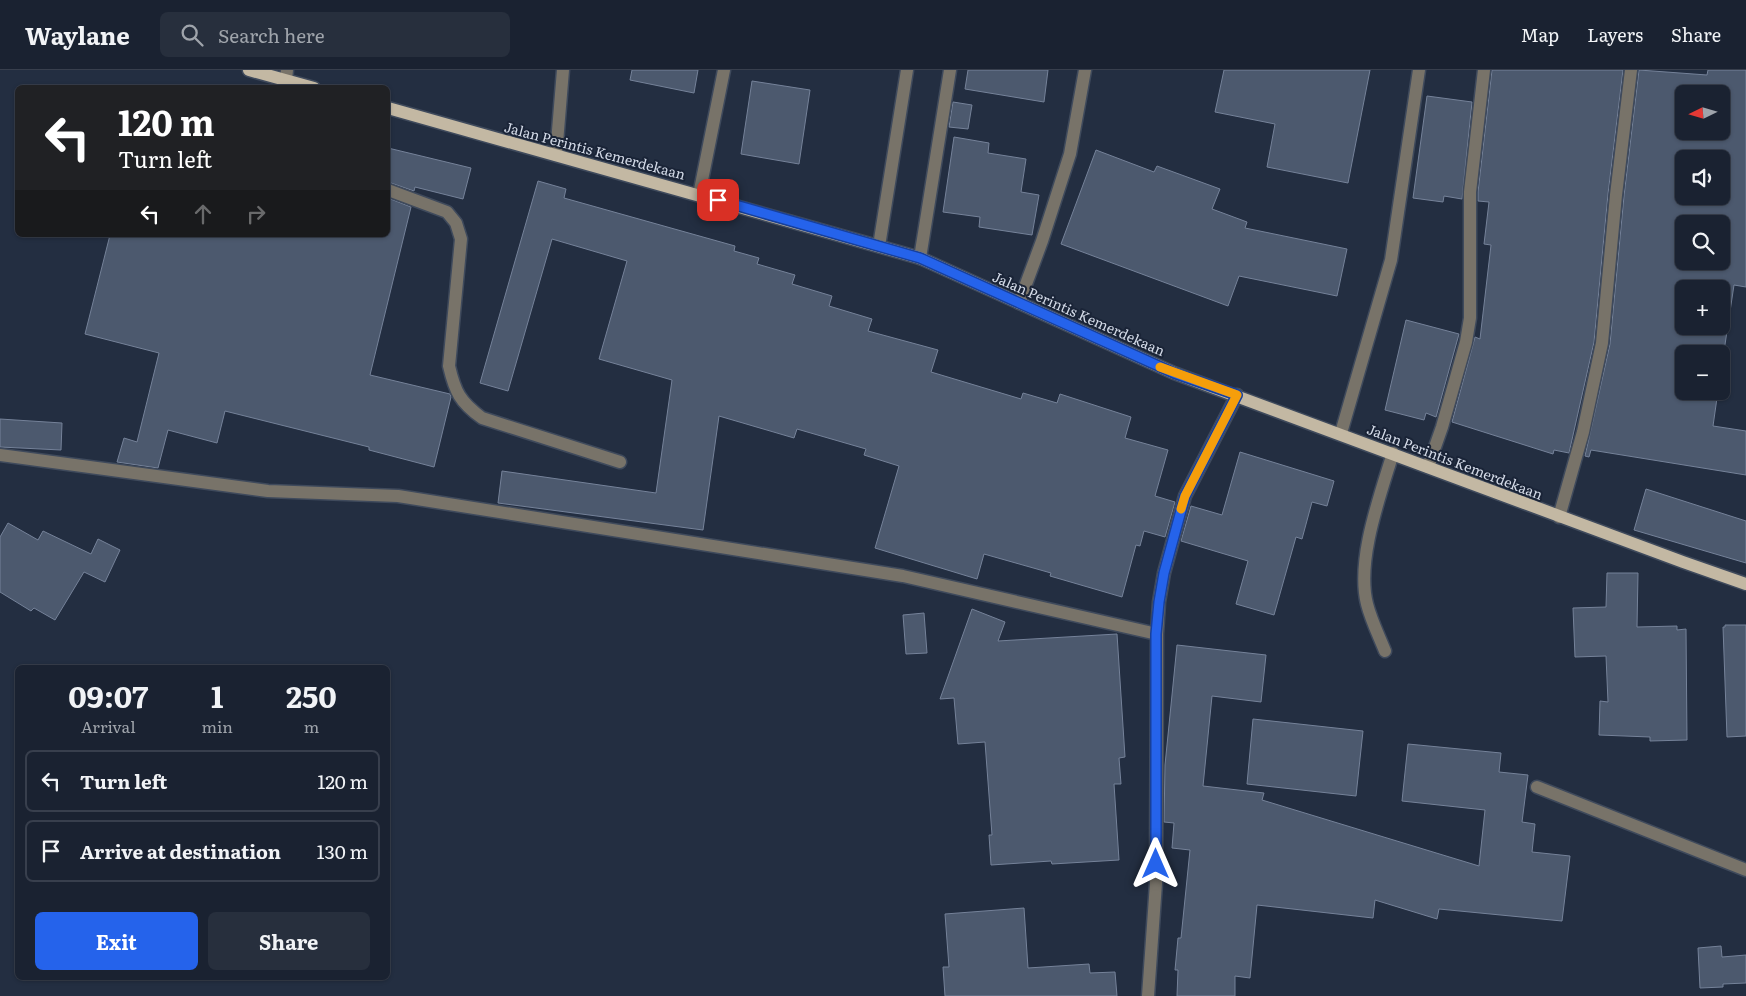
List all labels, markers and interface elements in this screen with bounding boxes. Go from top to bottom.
search box [160,12,510,57]
text: Waylane [25,17,130,52]
icon: search [178,21,206,49]
text: Search here [218,21,325,49]
text: Map [1521,21,1559,48]
text: Layers [1587,21,1643,48]
text: Share [1671,21,1721,48]
north arrow [1675,85,1730,140]
map controls [1675,85,1730,400]
text: 120 m [118,95,215,147]
icon: left [35,105,100,170]
street label: Jalan Perintis Kemerdekaan [502,116,688,184]
text: Turn left [118,142,212,175]
button: sound [1675,150,1730,205]
pin [697,179,739,221]
icon: arrive [704,186,732,214]
icon: left [136,200,164,228]
icon: ahead [189,200,217,228]
icon: right [242,200,270,228]
button: search [1675,215,1730,270]
street label: Jalan Perintis Kemerdekaan [990,266,1168,360]
button: + [1675,280,1730,335]
button: − [1675,345,1730,400]
street label: Jalan Perintis Kemerdekaan [1364,418,1546,504]
text: 09:07 [68,673,148,717]
text: 1 [211,673,223,717]
text: 250 [286,673,337,717]
text: Arrival [81,714,136,738]
text: min [201,714,233,738]
text: m [304,714,319,738]
icon: left [37,767,65,795]
text: Turn left [80,767,167,795]
text: 120 m [317,767,368,795]
icon: arrive [37,837,65,865]
text: Arrive at destination [80,837,281,865]
text: 130 m [317,837,368,865]
position arrow [1129,837,1181,889]
button: Exit [35,912,198,970]
button: Share [208,912,370,970]

